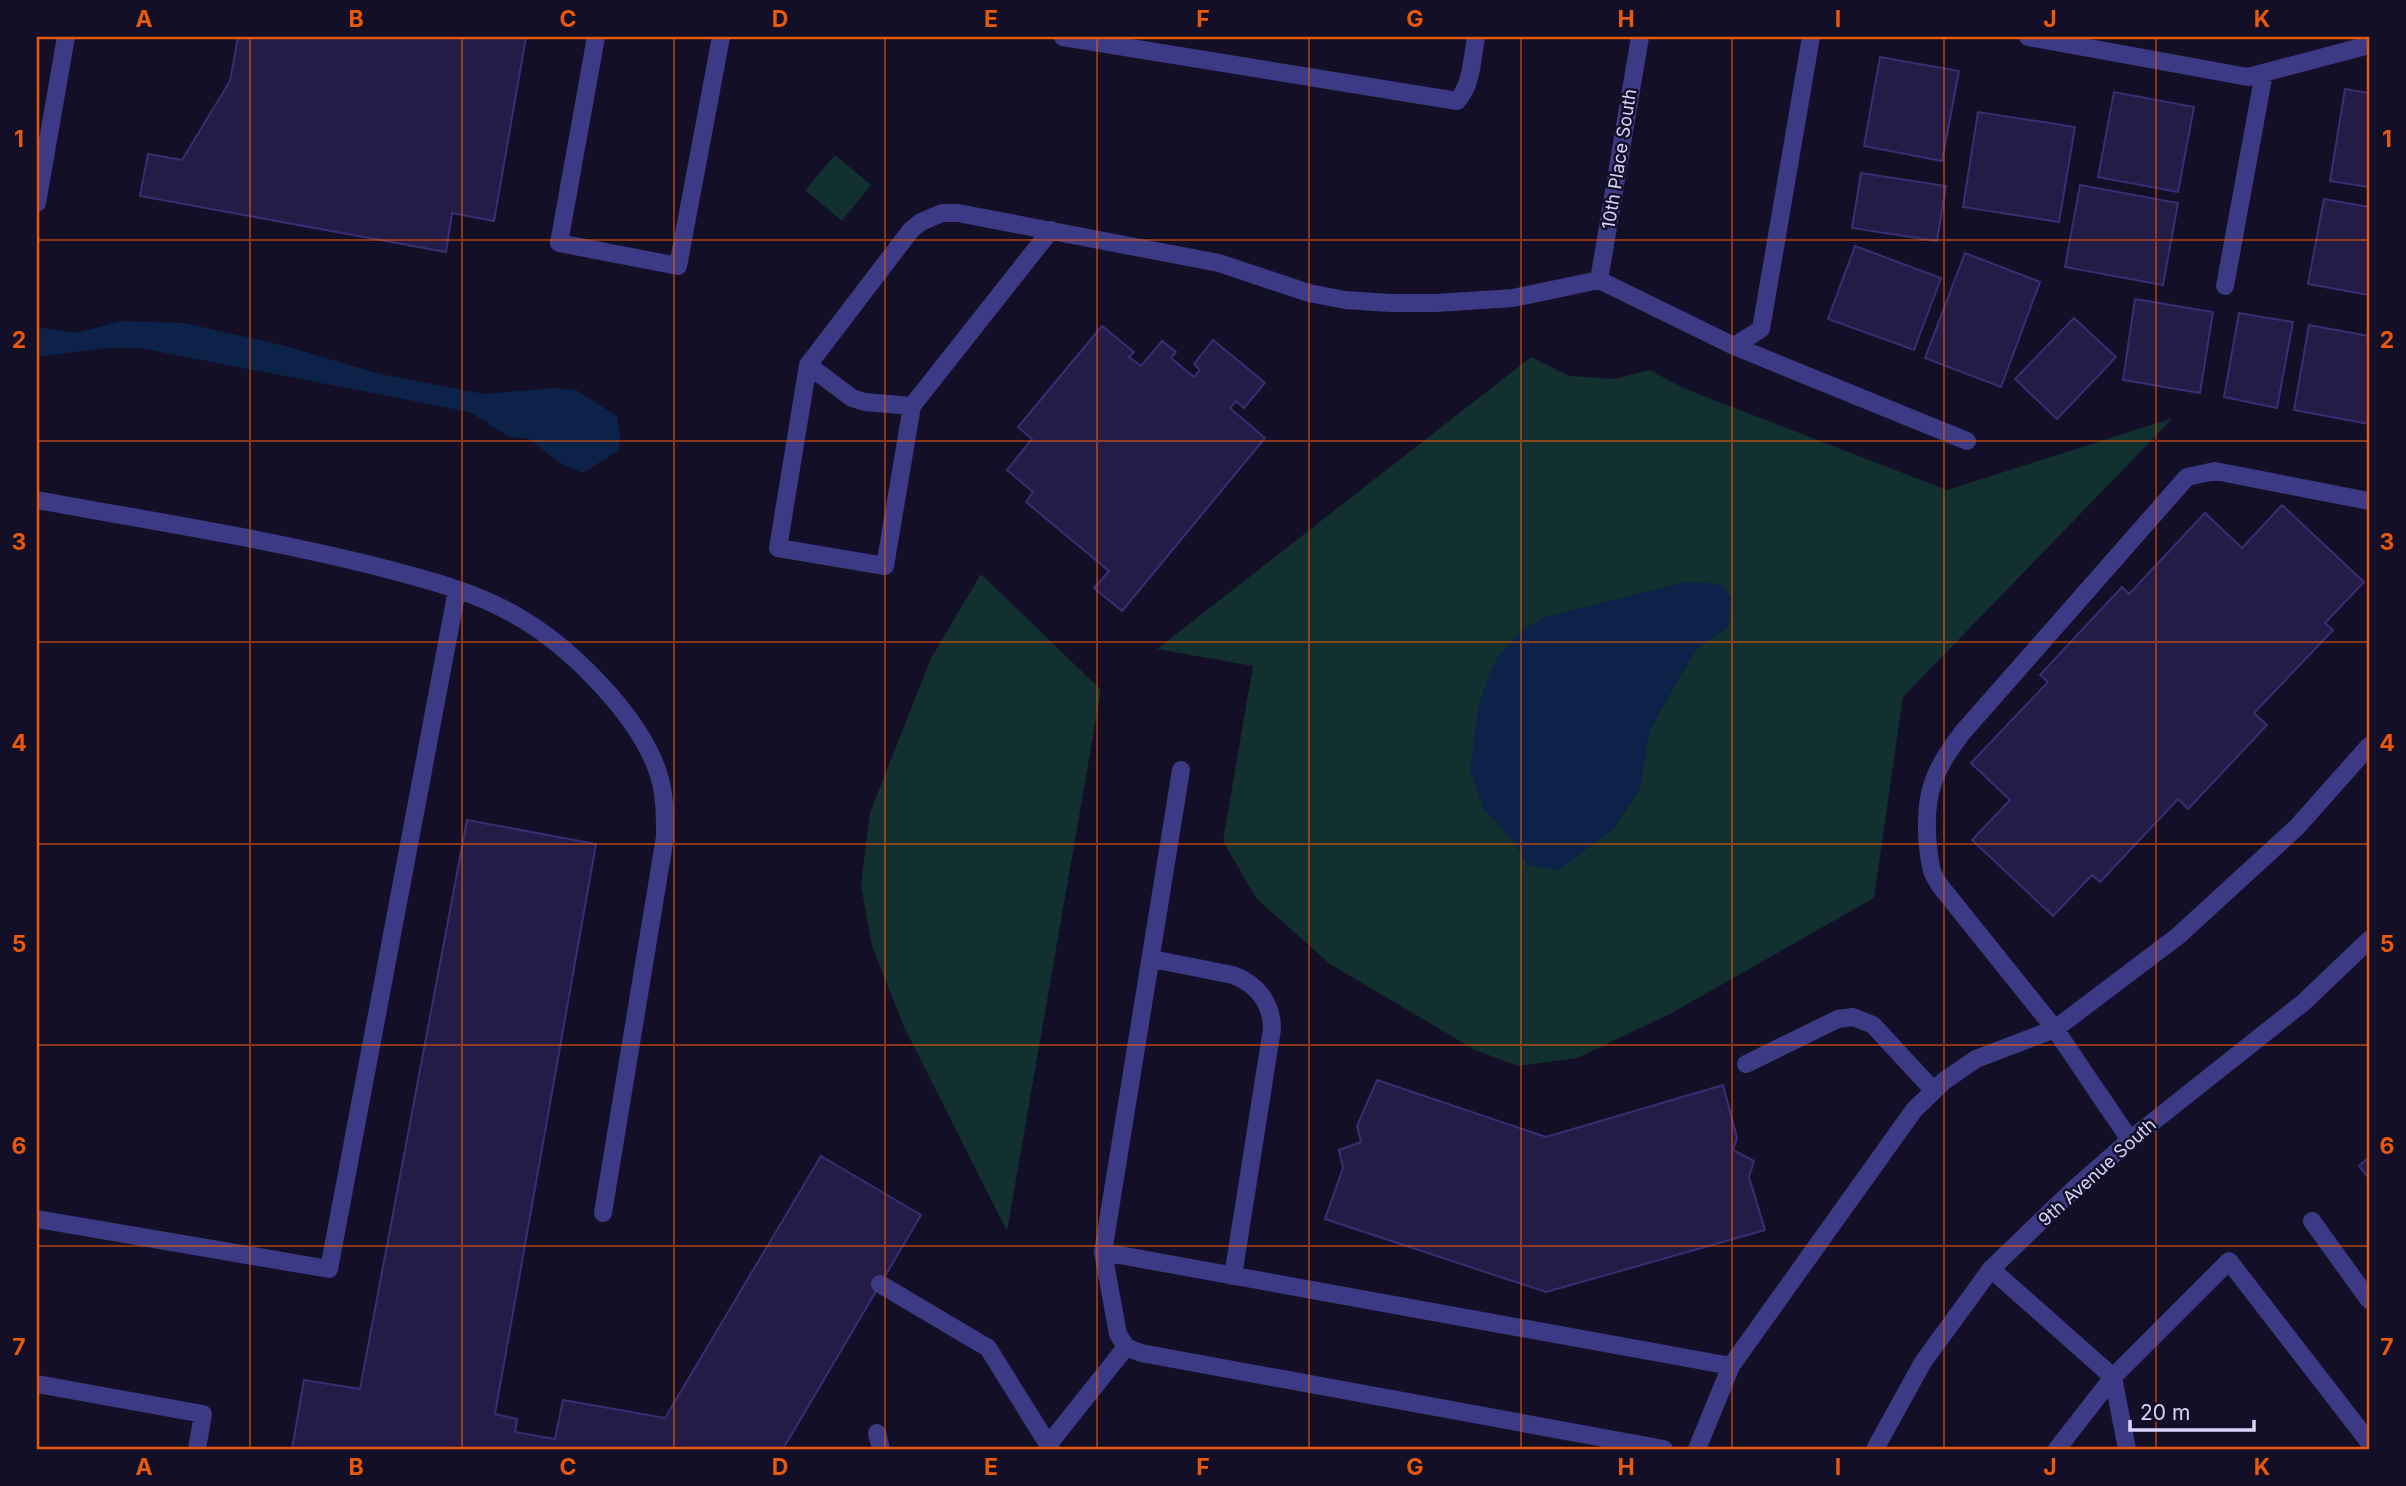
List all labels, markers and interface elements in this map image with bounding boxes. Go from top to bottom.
text: A [135,5,153,33]
text: B [348,5,364,33]
text: C [559,5,577,33]
text: D [772,5,788,33]
text: E [984,5,998,33]
text: F [1196,5,1210,33]
text: G [1406,5,1424,33]
text: H [1617,5,1635,33]
text: I [1835,5,1841,33]
text: J [2043,5,2057,33]
text: K [2254,5,2270,33]
street label: 10th Place South [1598,87,1640,231]
text: 1 [14,125,24,153]
text: 1 [2382,125,2392,153]
text: 2 [12,326,26,354]
text: 2 [2380,326,2394,354]
text: 3 [12,528,26,556]
text: 3 [2380,528,2394,556]
text: 4 [11,729,27,757]
text: 4 [2379,729,2395,757]
text: 5 [12,930,26,958]
text: 5 [2380,930,2394,958]
street label: 9th Avenue South [2034,1114,2160,1230]
text: 6 [12,1132,26,1160]
text: 6 [2380,1132,2394,1160]
text: 7 [12,1333,26,1361]
text: 7 [2380,1333,2394,1361]
scale bar [2130,1388,2254,1432]
text: 20 m [2140,1400,2190,1425]
text: A [135,1453,153,1481]
text: B [348,1453,364,1481]
text: C [559,1453,577,1481]
text: D [772,1453,788,1481]
text: E [984,1453,998,1481]
text: F [1196,1453,1210,1481]
text: G [1406,1453,1424,1481]
text: H [1617,1453,1635,1481]
text: I [1835,1453,1841,1481]
text: J [2043,1453,2057,1481]
text: K [2254,1453,2270,1481]

